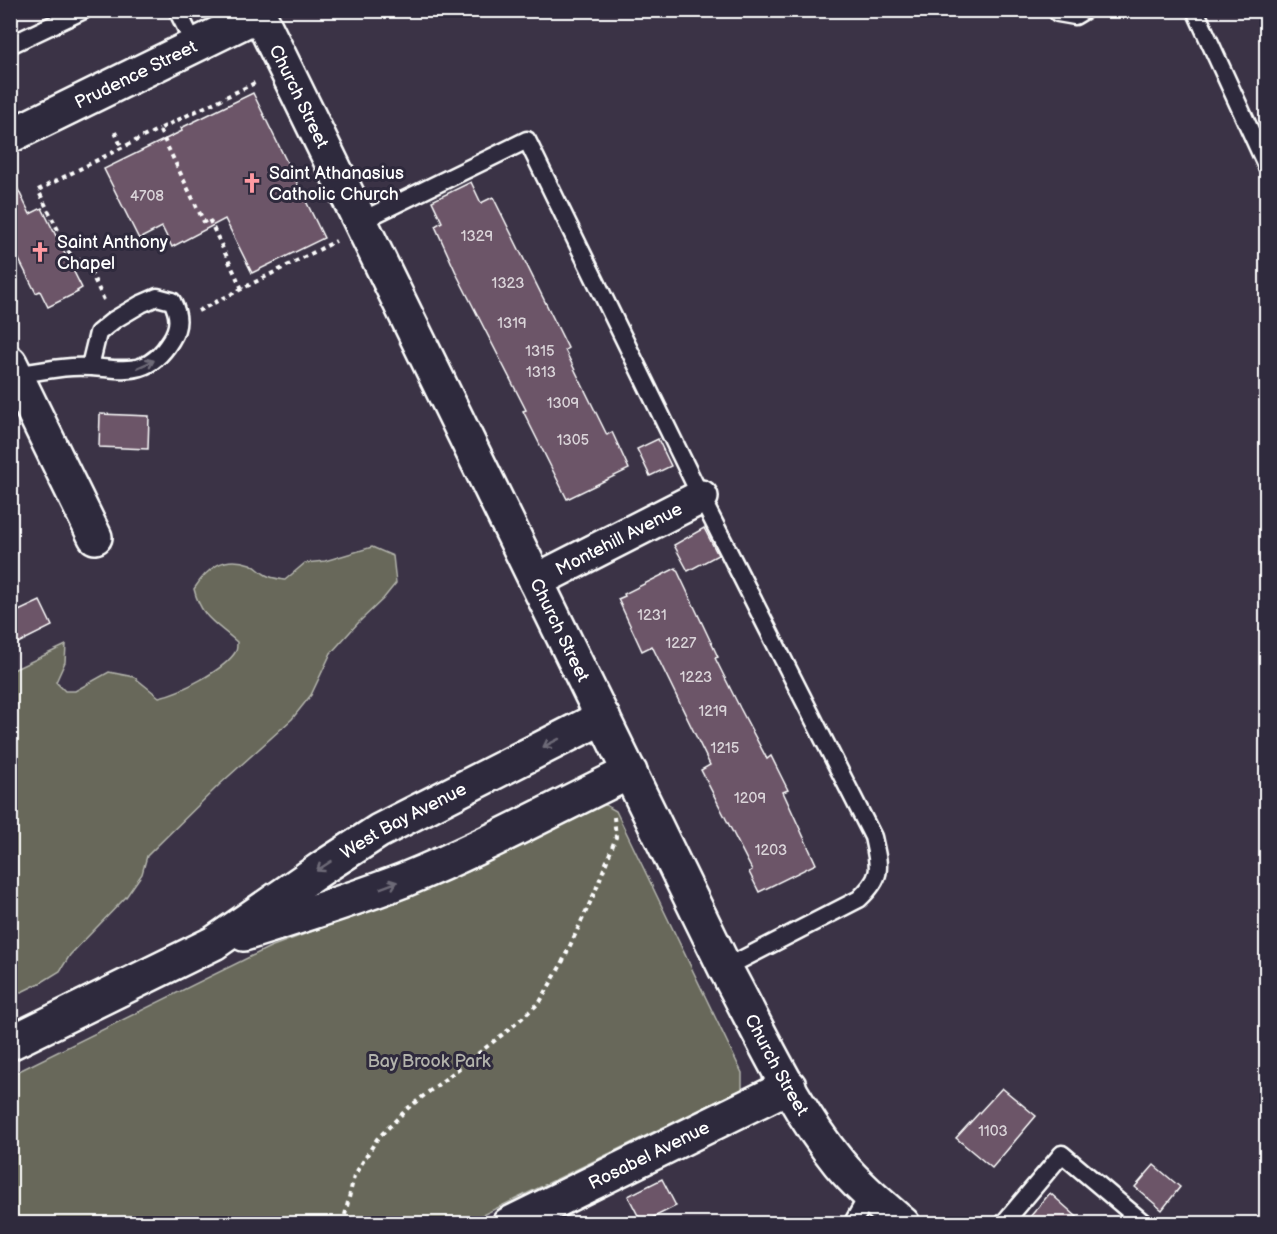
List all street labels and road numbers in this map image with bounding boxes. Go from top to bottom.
street label: Prudence Street [71,36,201,114]
street label: Church Street [265,41,333,152]
street label: Montehill Avenue [552,498,686,580]
street label: Church Street [525,575,594,686]
street label: West Bay Avenue [337,778,470,864]
street label: Church Street [740,1011,813,1120]
street label: Rosabel Avenue [585,1117,713,1194]

